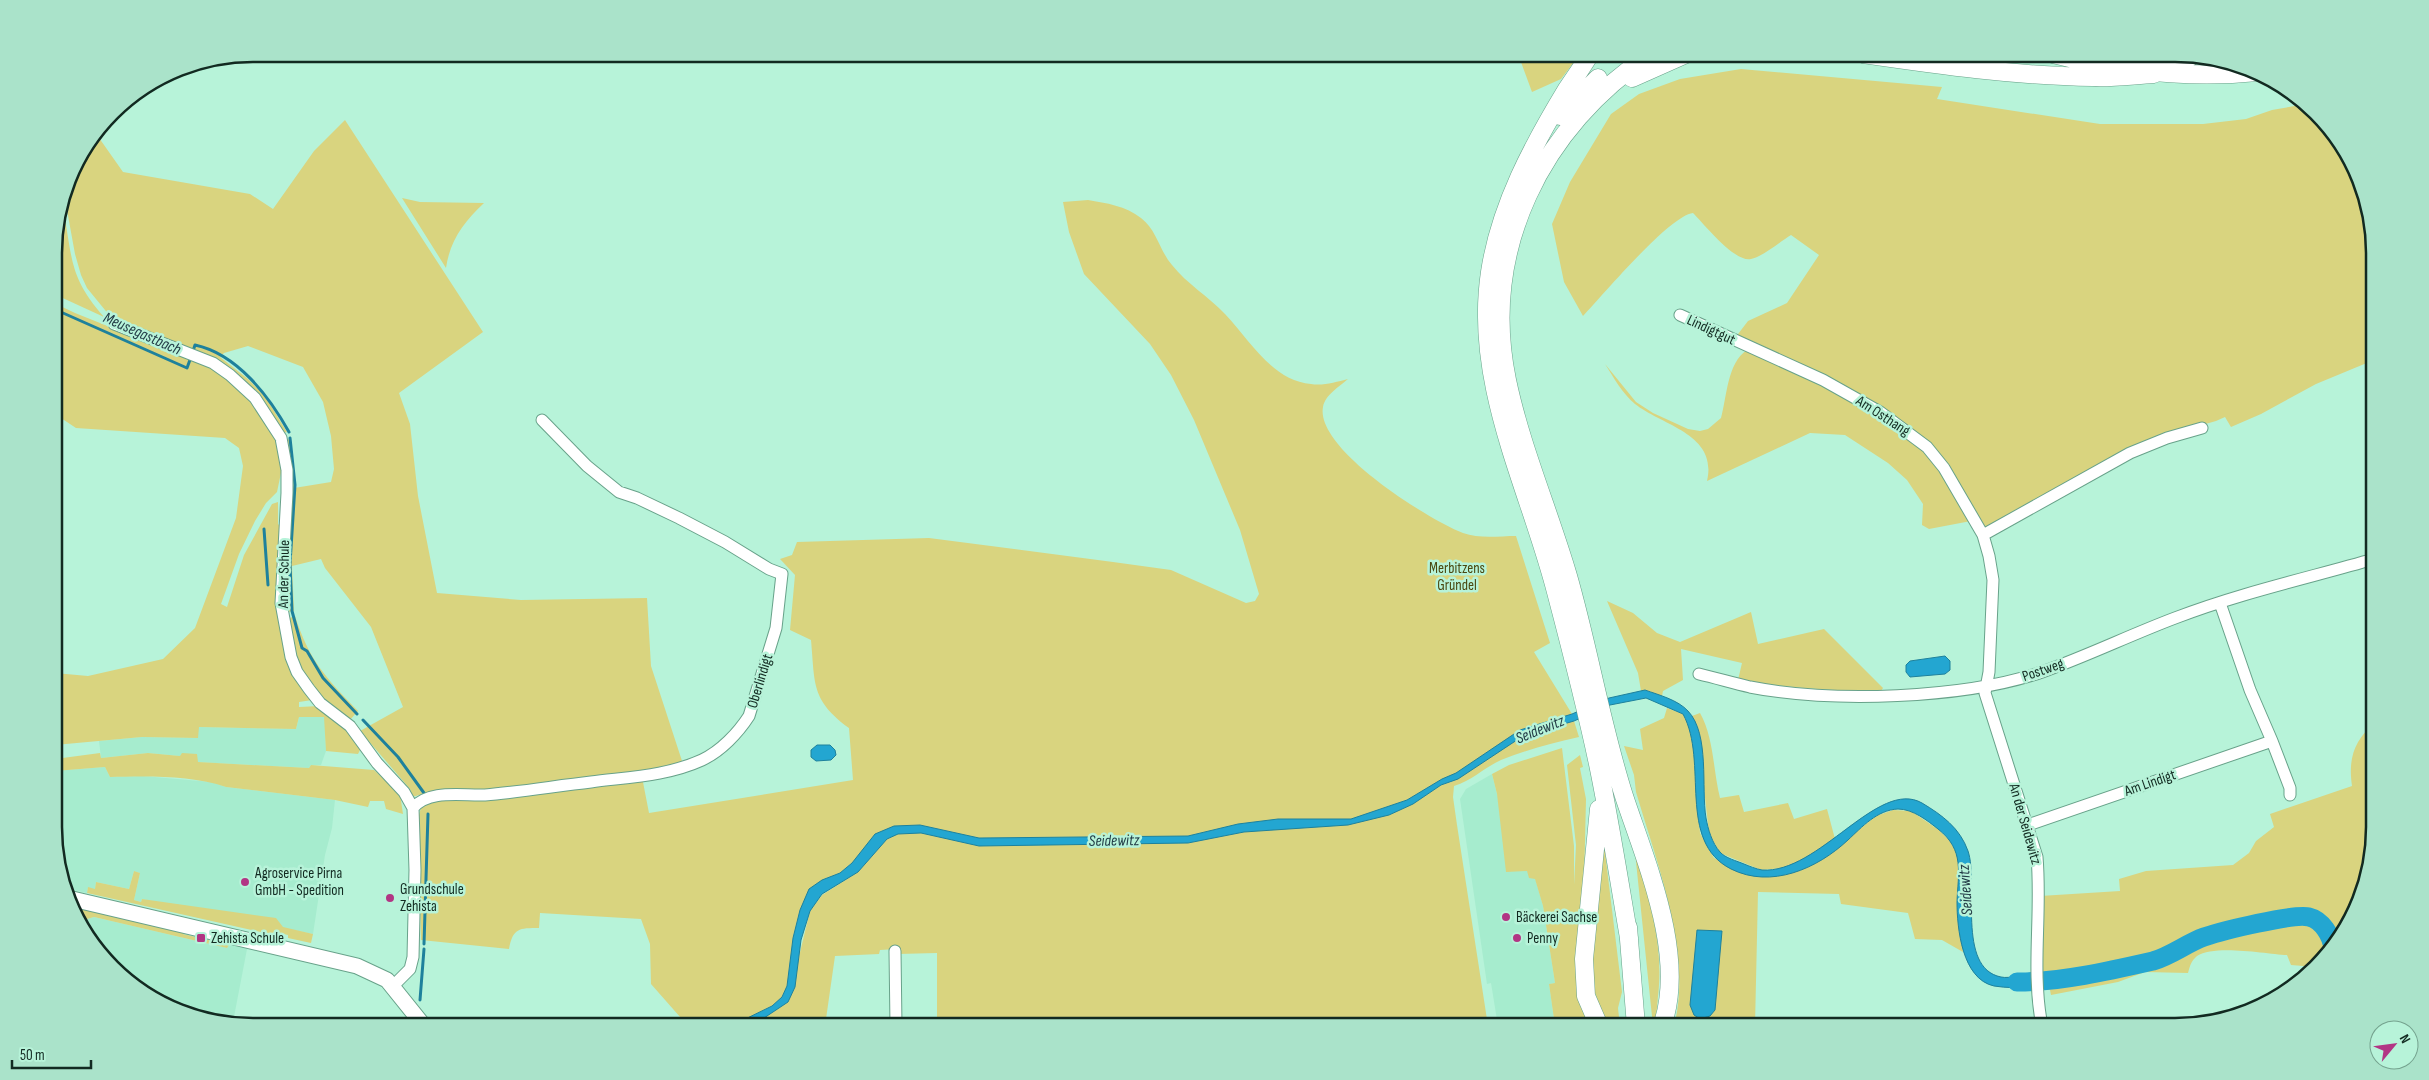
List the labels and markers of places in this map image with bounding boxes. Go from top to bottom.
place label: Agroservice Pirna GmbH - Spedition [254,864,344,900]
marker: Agroservice Pirna GmbH - Spedition [239,876,251,888]
place label: Grundschule Zehista [400,880,464,916]
marker: Grundschule Zehista [384,892,396,904]
place label: Bäckerei Sachse [1516,908,1597,927]
marker: Bäckerei Sachse [1500,911,1512,923]
place label: Zehista Schule [211,929,284,948]
place label: Penny [1527,929,1558,948]
marker: Zehista Schule [195,932,207,944]
marker: Penny [1511,932,1523,944]

